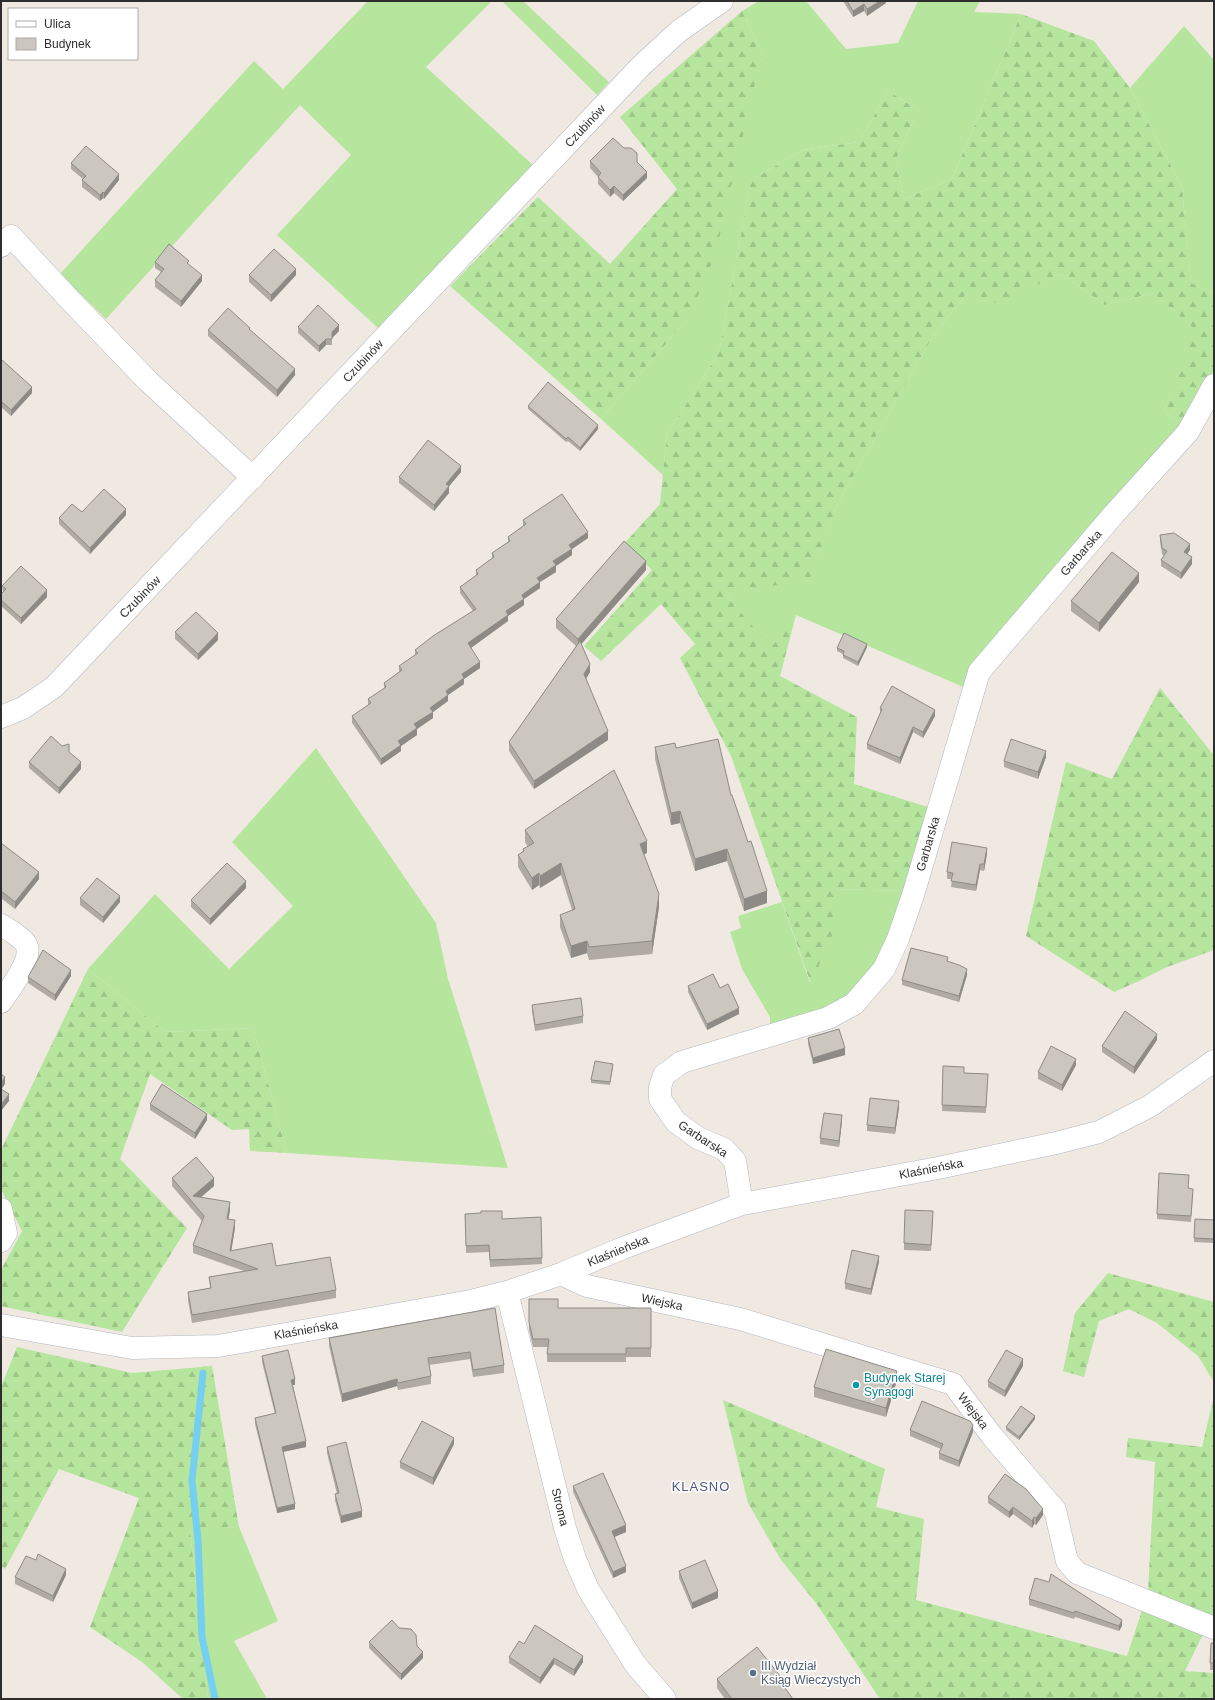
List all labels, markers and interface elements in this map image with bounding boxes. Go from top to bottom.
legend [8,8,138,60]
text: Ulica [44,17,71,31]
text: Budynek [44,37,92,51]
street label: Czubinów [562,102,608,150]
street label: Czubinów [340,337,386,385]
street label: Garbarska [1057,527,1105,579]
street label: Czubinów [117,573,164,621]
street label: Garbarska [914,815,943,873]
street label: Garbarska [676,1118,731,1160]
street label: Klaśnieńska [898,1156,964,1182]
street label: Klaśnieńska [585,1232,651,1270]
street label: Wiejska [640,1291,684,1313]
street label: Klaśnieńska [273,1317,339,1343]
place label: Budynek Starej Synagogi [864,1371,945,1399]
marker: Budynek Starej Synagogi [851,1380,861,1390]
street label: Wiejska [955,1390,991,1432]
district label: KLASNO [672,1479,730,1494]
street label: Stroma [549,1487,572,1528]
place label: III Wydział Ksiąg Wieczystych [761,1659,861,1687]
marker: III Wydział Ksiąg Wieczystych [748,1668,758,1678]

